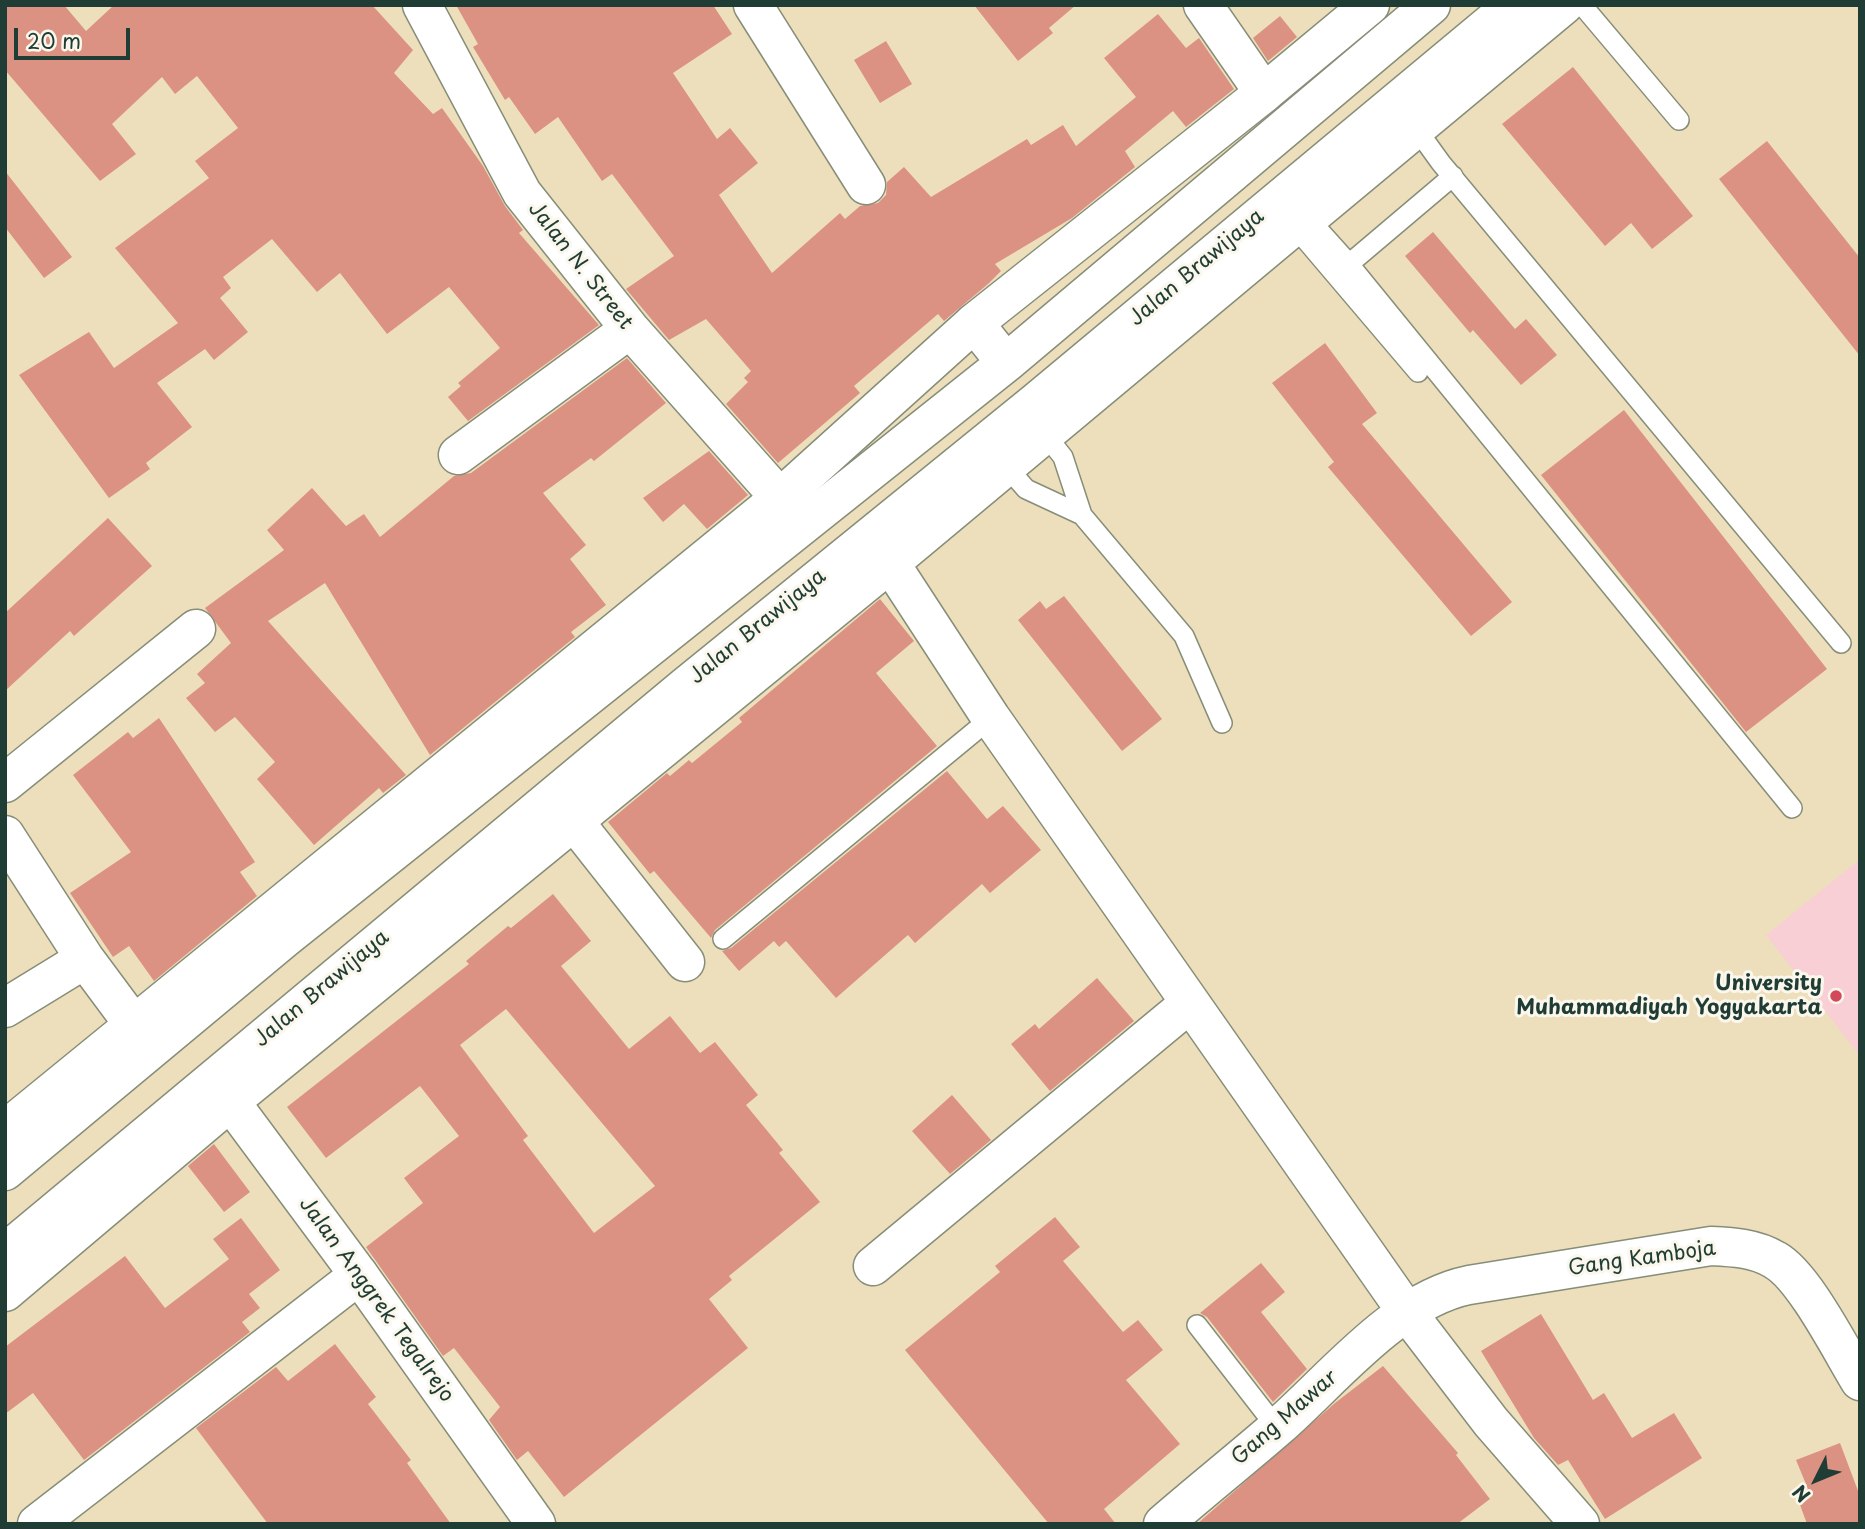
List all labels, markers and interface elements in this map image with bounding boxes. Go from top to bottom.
scale bar [18,14,133,58]
text: 20 m [27,24,81,56]
street label: Jalan N. Street [522,197,638,335]
street label: Jalan Brawijaya [1124,204,1270,332]
street label: Jalan Brawijaya [685,564,831,690]
street label: Jalan Brawijaya [249,925,395,1053]
place label: University Muhammadiyah Yogyakarta [1516,971,1822,1021]
marker: University Muhammadiyah Yogyakarta [1828,988,1844,1004]
street label: Jalan Anggrek Tegalrejo [293,1193,459,1407]
street label: Gang Kamboja [1567,1236,1717,1282]
street label: Gang Mawar [1227,1365,1343,1471]
north arrow [1781,1445,1851,1515]
text: N [1785,1479,1816,1509]

